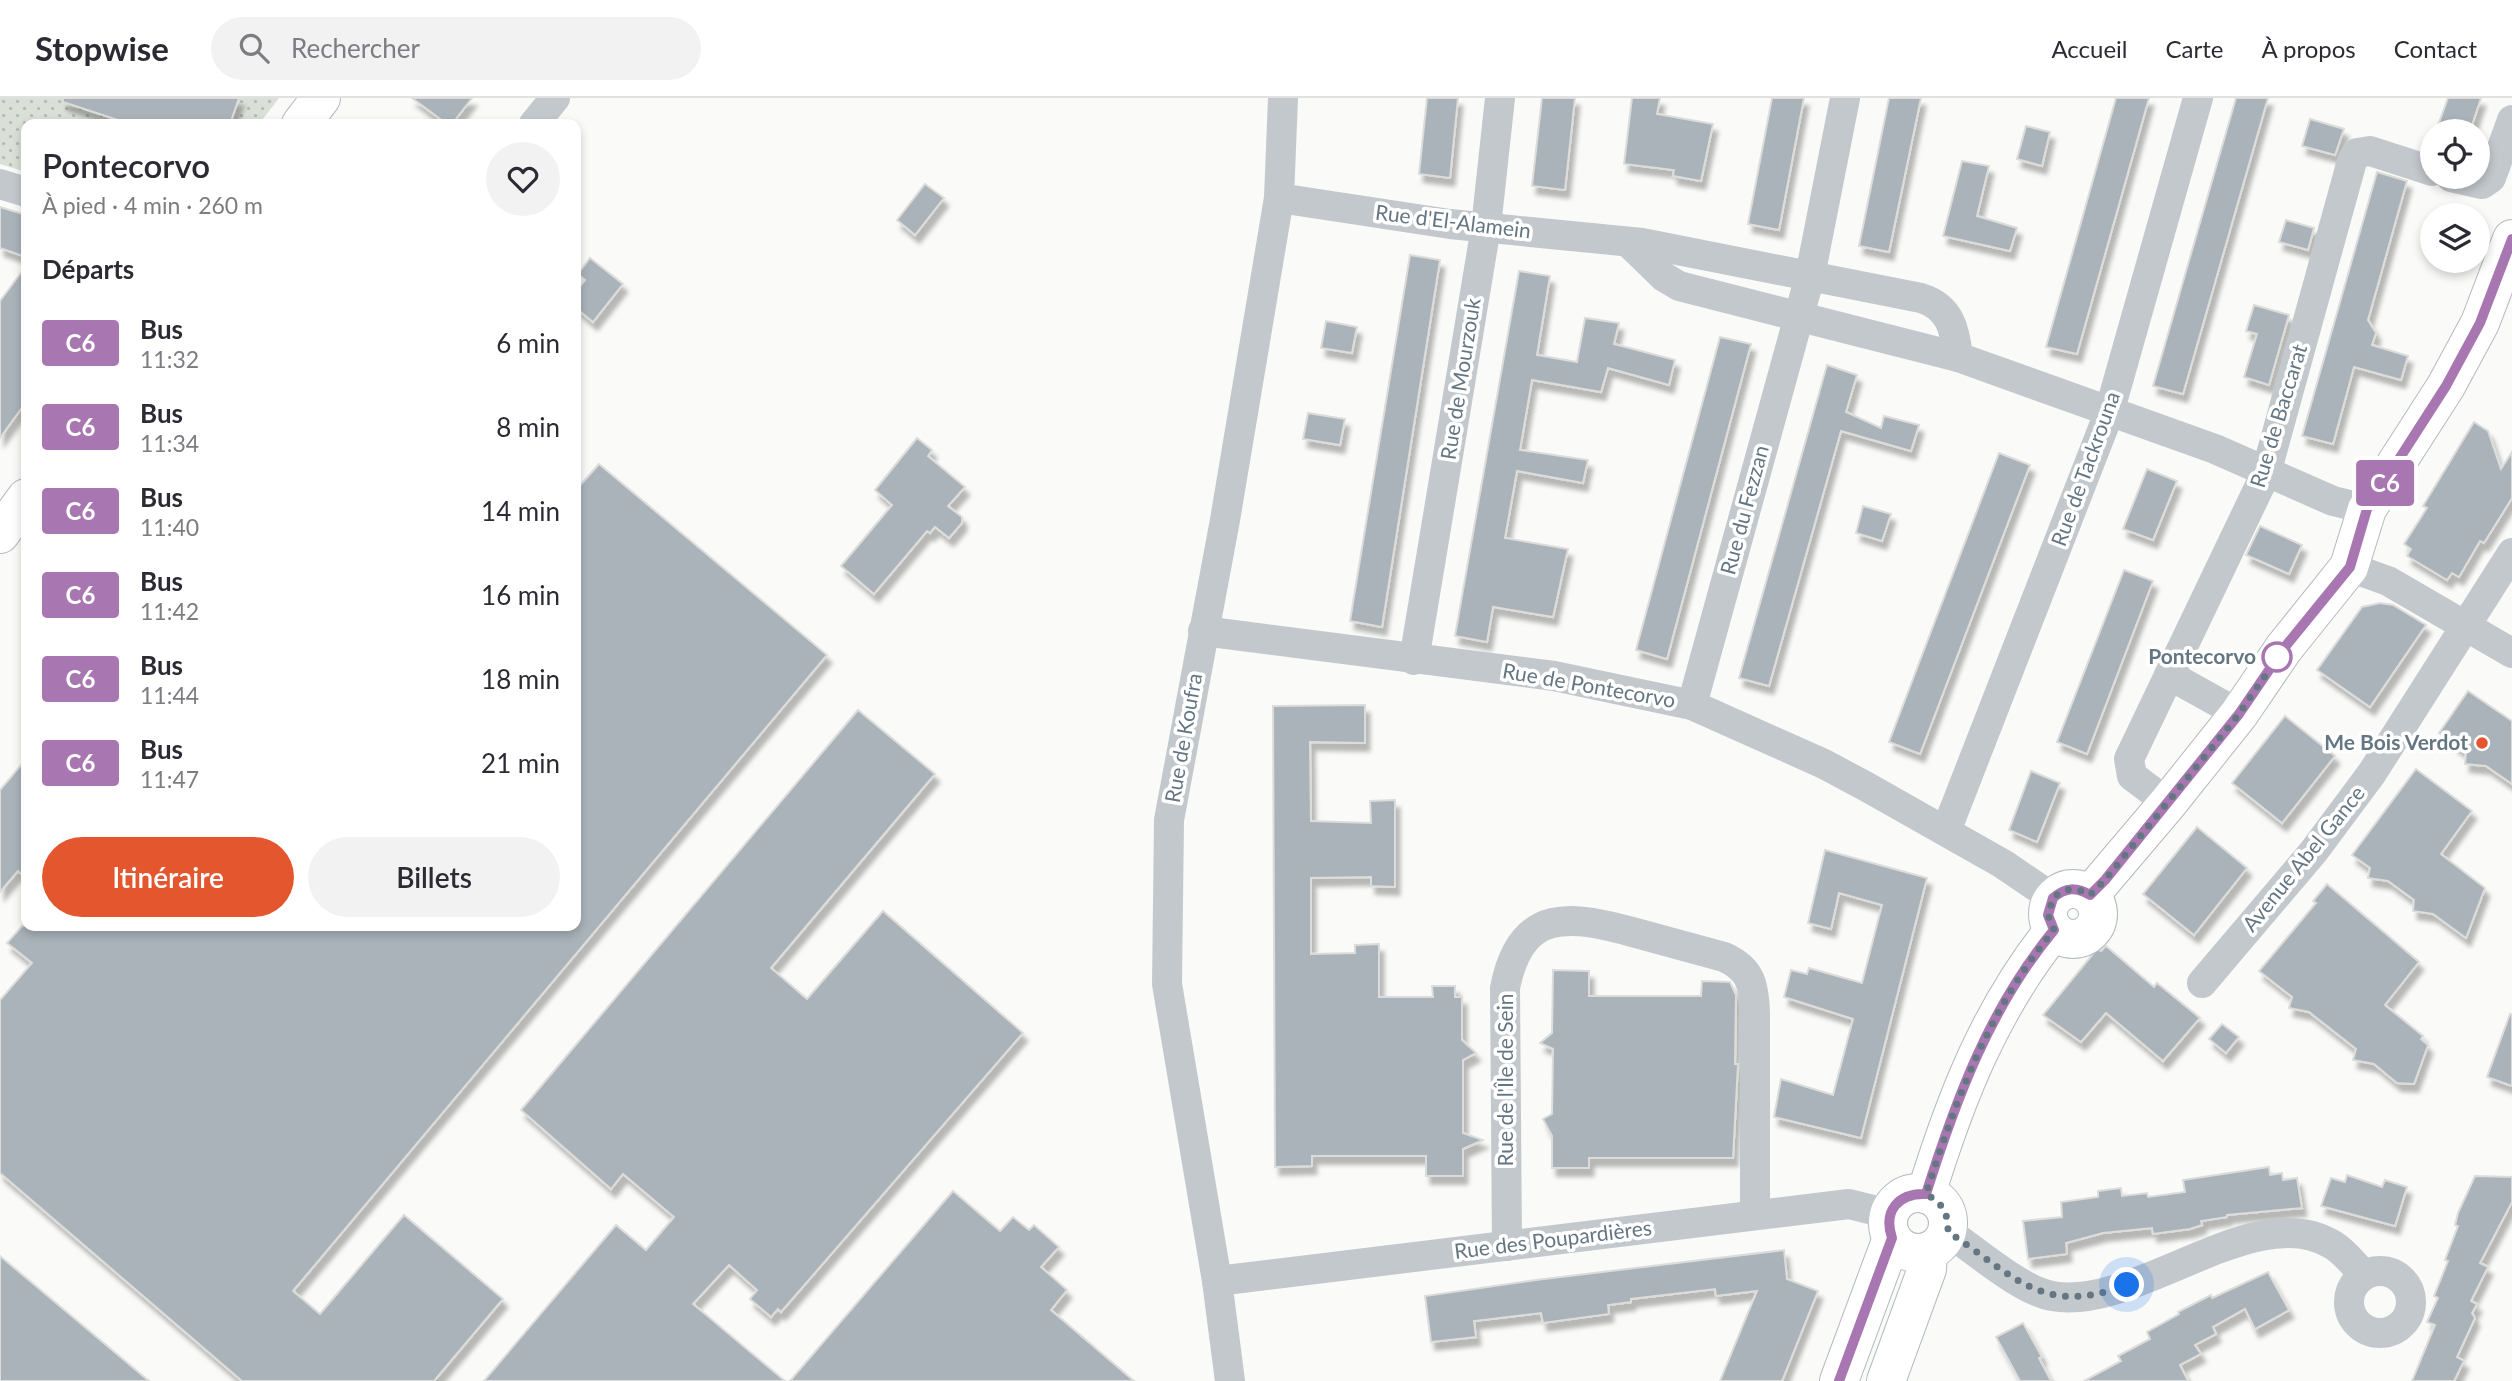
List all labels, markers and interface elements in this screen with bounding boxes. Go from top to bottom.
search box [211,17,701,80]
text: Stopwise [35,28,169,68]
icon: search [235,29,273,67]
text: Rechercher [291,32,420,64]
text: Accueil [2051,34,2127,63]
text: Carte [2165,34,2223,63]
text: À propos [2261,34,2356,63]
text: Contact [2394,34,2477,63]
map controls [2420,119,2490,273]
button: locate [2420,119,2490,189]
button: heart [486,142,560,216]
text: Pontecorvo [42,145,210,185]
text: À pied · 4 min · 260 m [42,191,263,219]
street label: Rue d'El-Alamein [1374,199,1532,242]
button: layers [2420,203,2490,273]
text: Départs [42,253,134,285]
street label: Rue de Mourzouk [1434,296,1485,461]
text: Bus [140,313,183,345]
text: 6 min [496,327,560,359]
text: C6 [66,328,95,357]
street label: Rue de Baccarat [2244,340,2311,490]
text: 11:32 [140,345,199,373]
street label: Rue de Tackrouna [2045,388,2124,549]
text: Bus [140,397,183,429]
text: 8 min [496,411,560,443]
text: C6 [66,412,95,441]
text: 11:34 [140,429,199,457]
street label: Rue du Fezzan [1714,442,1773,577]
line badge: C6 [2354,460,2416,506]
text: C6 [2370,468,2400,497]
text: Bus [140,481,183,513]
text: 14 min [481,495,560,527]
text: C6 [66,496,95,525]
text: 11:40 [140,513,199,541]
text: Bus [140,565,183,597]
text: 16 min [481,579,560,611]
text: C6 [66,580,95,609]
text: 11:42 [140,597,199,625]
marker: Pontecorvo [2262,642,2292,672]
place label: Pontecorvo [2148,643,2256,668]
text: Bus [140,649,183,681]
street label: Rue de Pontecorvo [1501,657,1678,712]
text: 18 min [481,663,560,695]
text: C6 [66,664,95,693]
street label: Rue de Koufra [1159,671,1206,804]
text: 11:44 [140,681,199,709]
place label: Me Bois Verdot [2324,729,2468,754]
text: Bus [140,733,183,765]
marker: Me Bois Verdot [2474,735,2490,751]
text: 21 min [481,747,560,779]
text: C6 [66,748,95,777]
text: 11:47 [140,765,199,793]
street label: Avenue Abel Gance [2237,780,2369,936]
button: Itinéraire [42,837,294,917]
button: Billets [308,837,560,917]
street label: Rue de l'Île de Sein [1492,994,1517,1166]
street label: Rue des Poupardières [1453,1214,1653,1263]
your location [2109,1267,2144,1302]

